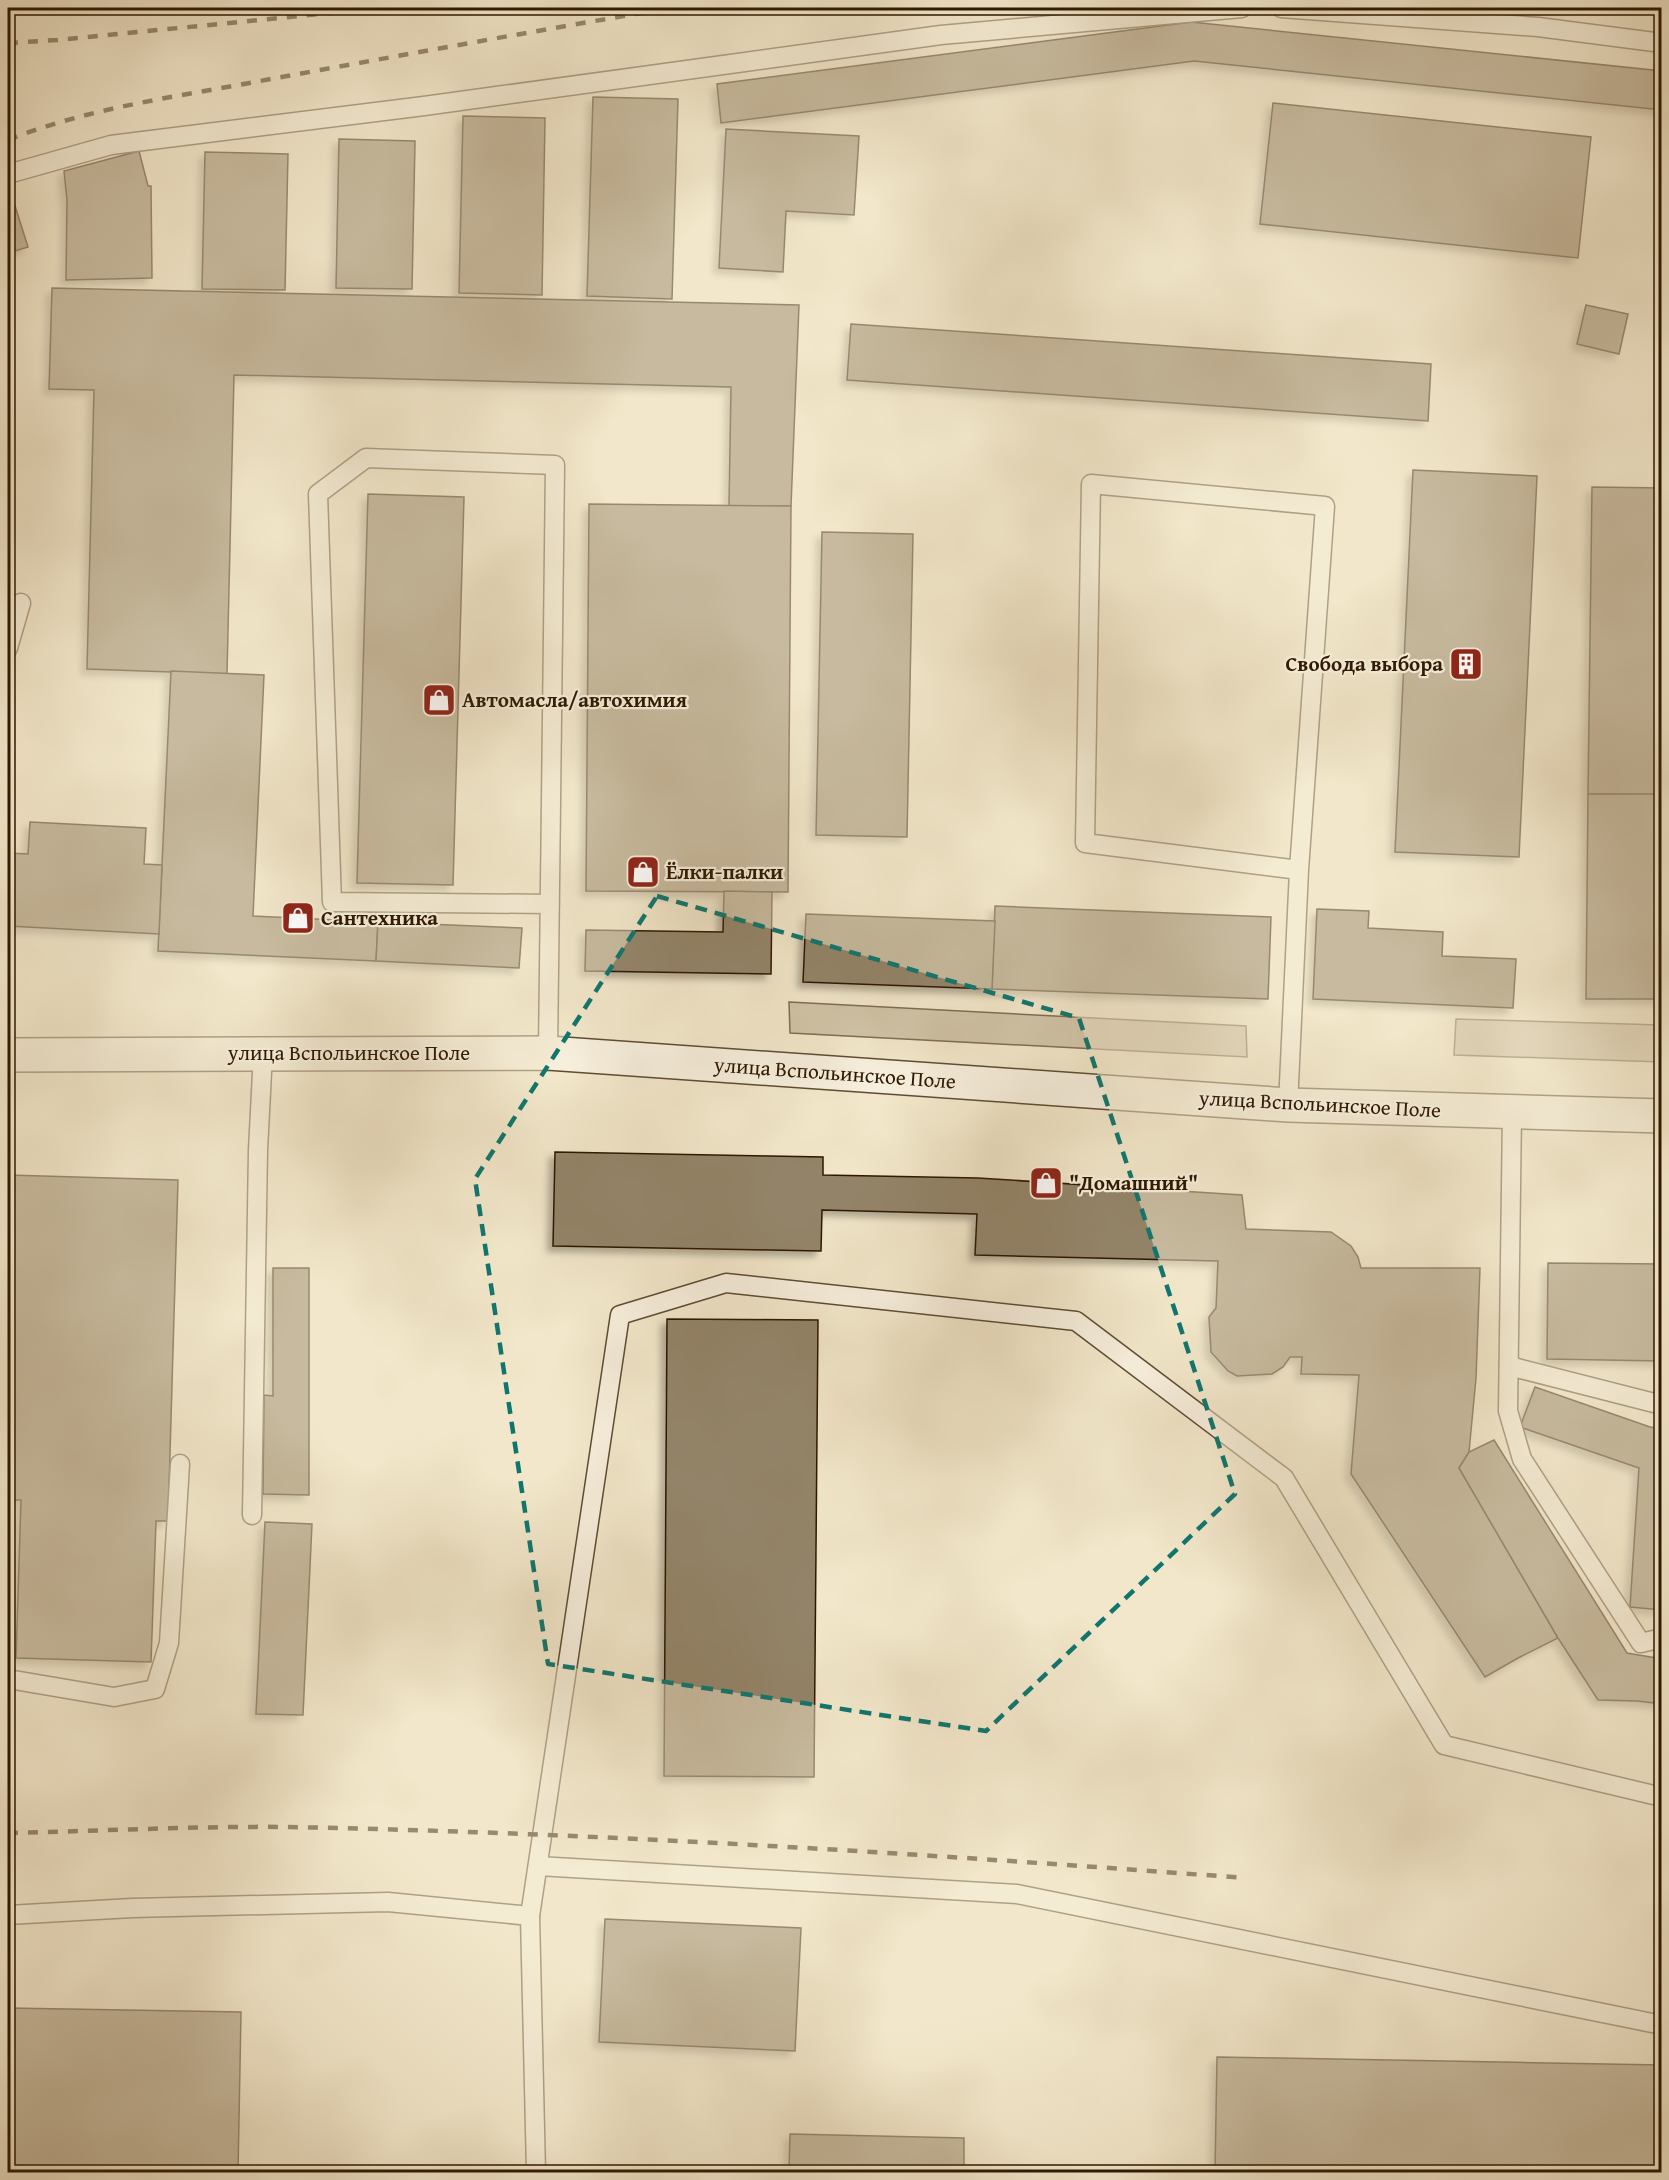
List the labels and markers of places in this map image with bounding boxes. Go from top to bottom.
building icon: Свобода выбора [1448,646,1484,682]
place label: Свобода выбора [1286,648,1443,679]
shop icon: Автомасла/автохимия [421,682,457,718]
place label: Автомасла/автохимия [462,684,687,715]
shop icon: Ёлки-палки [625,854,661,890]
place label: Ёлки-палки [666,856,783,887]
shop icon: Сантехника [280,900,316,936]
place label: Сантехника [321,902,438,933]
shop icon: "Домашний" [1028,1165,1064,1201]
place label: "Домашний" [1069,1167,1198,1198]

